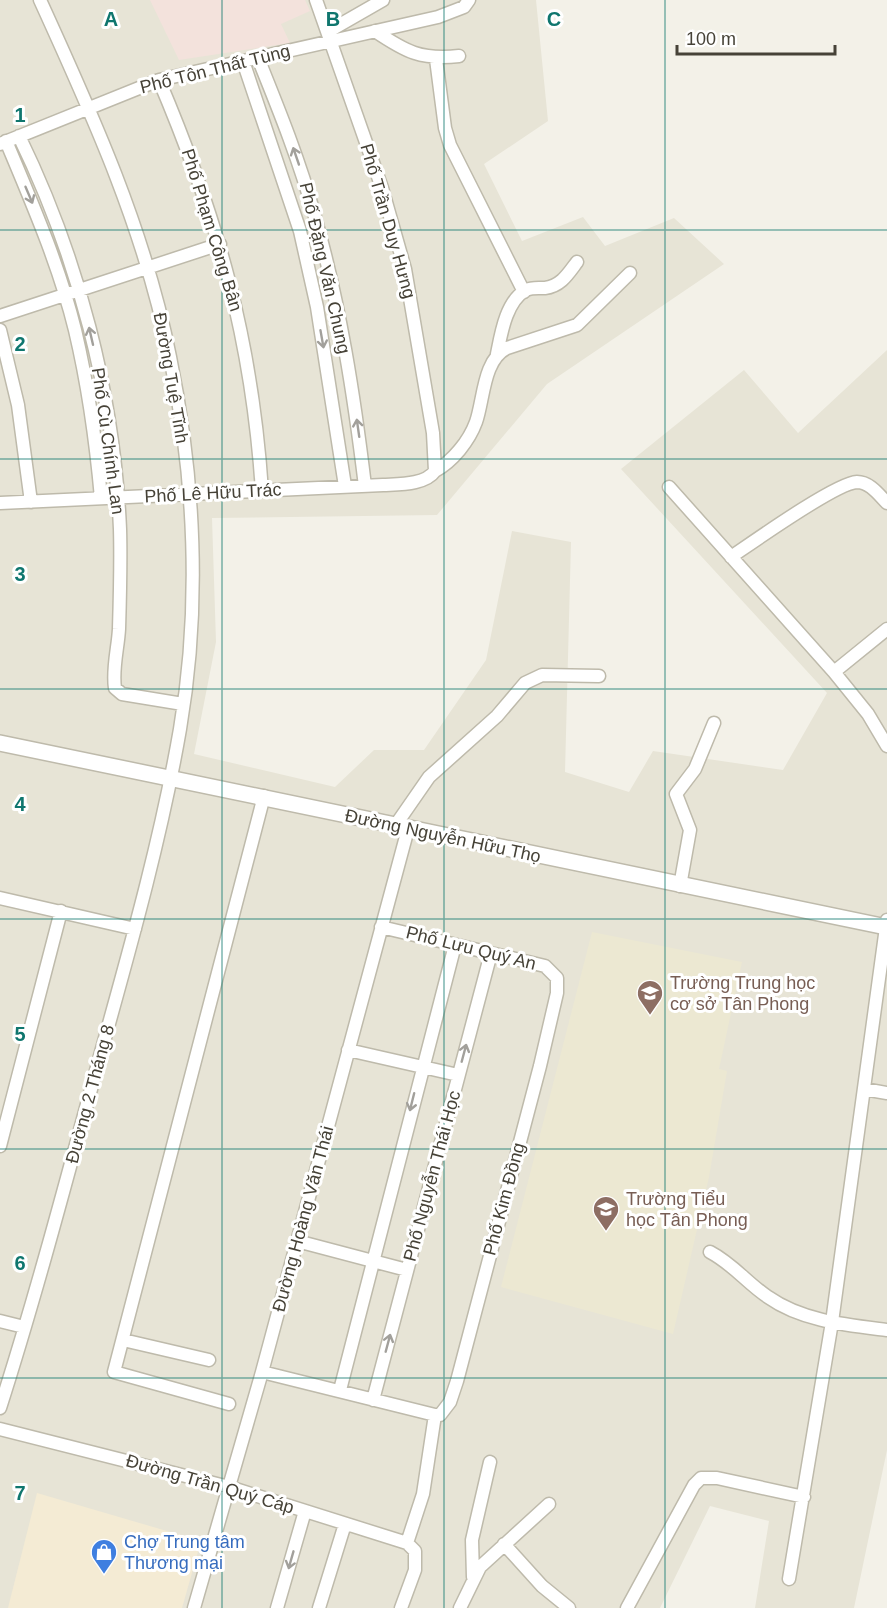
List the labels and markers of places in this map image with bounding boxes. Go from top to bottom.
place label: Trường Trung học cơ sở Tân Phong [670,973,815,1014]
school or university icon: Trường Trung học cơ sở Tân Phong [635,978,665,1016]
place label: Trường Tiểu học Tân Phong [626,1189,748,1230]
school or university icon: Trường Tiểu học Tân Phong [591,1194,621,1232]
place label: Chợ Trung tâm Thương mại [124,1532,245,1573]
shop icon: Chợ Trung tâm Thương mại [89,1537,119,1575]

